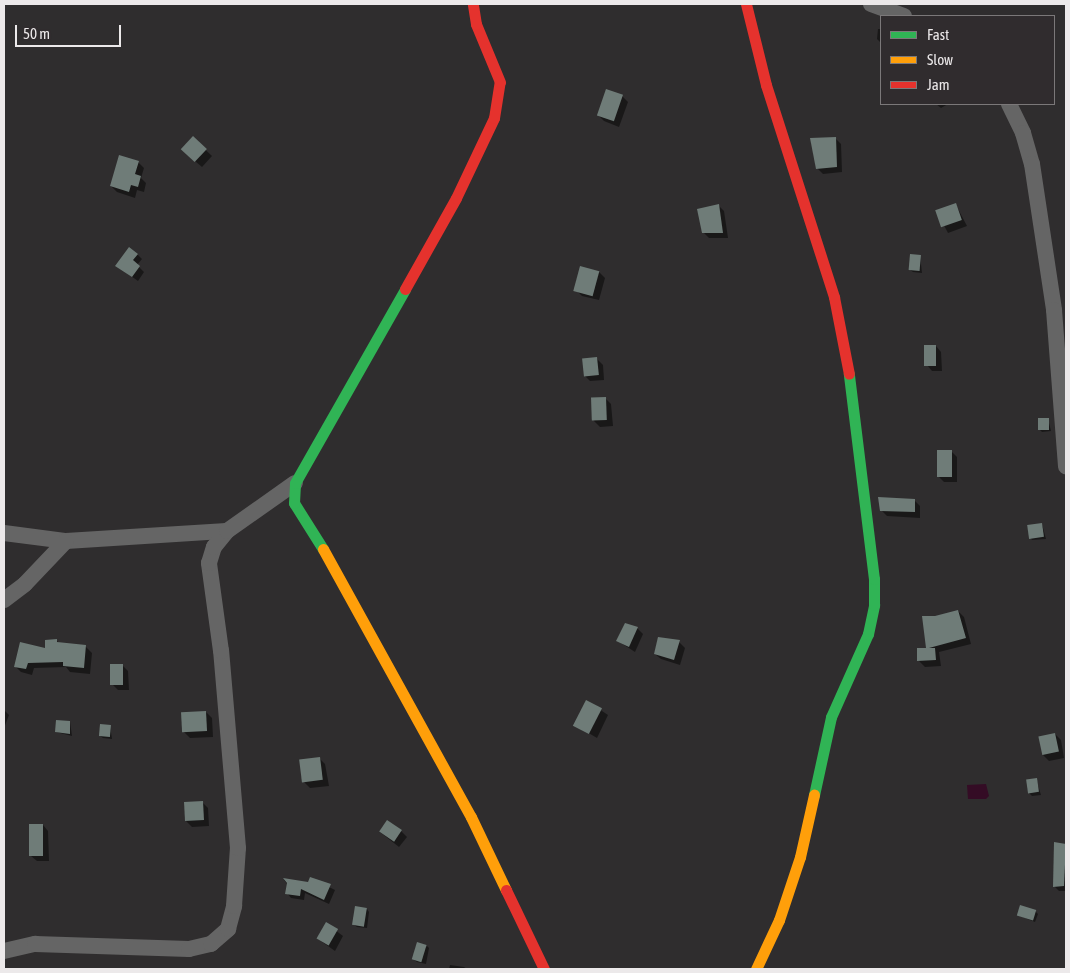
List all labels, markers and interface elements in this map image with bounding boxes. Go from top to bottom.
scale bar [18,15,124,47]
legend [880,15,1055,105]
text: 50 m [23,25,50,42]
text: Fast [927,26,949,43]
text: Slow [927,51,953,68]
text: Jam [927,76,950,93]

